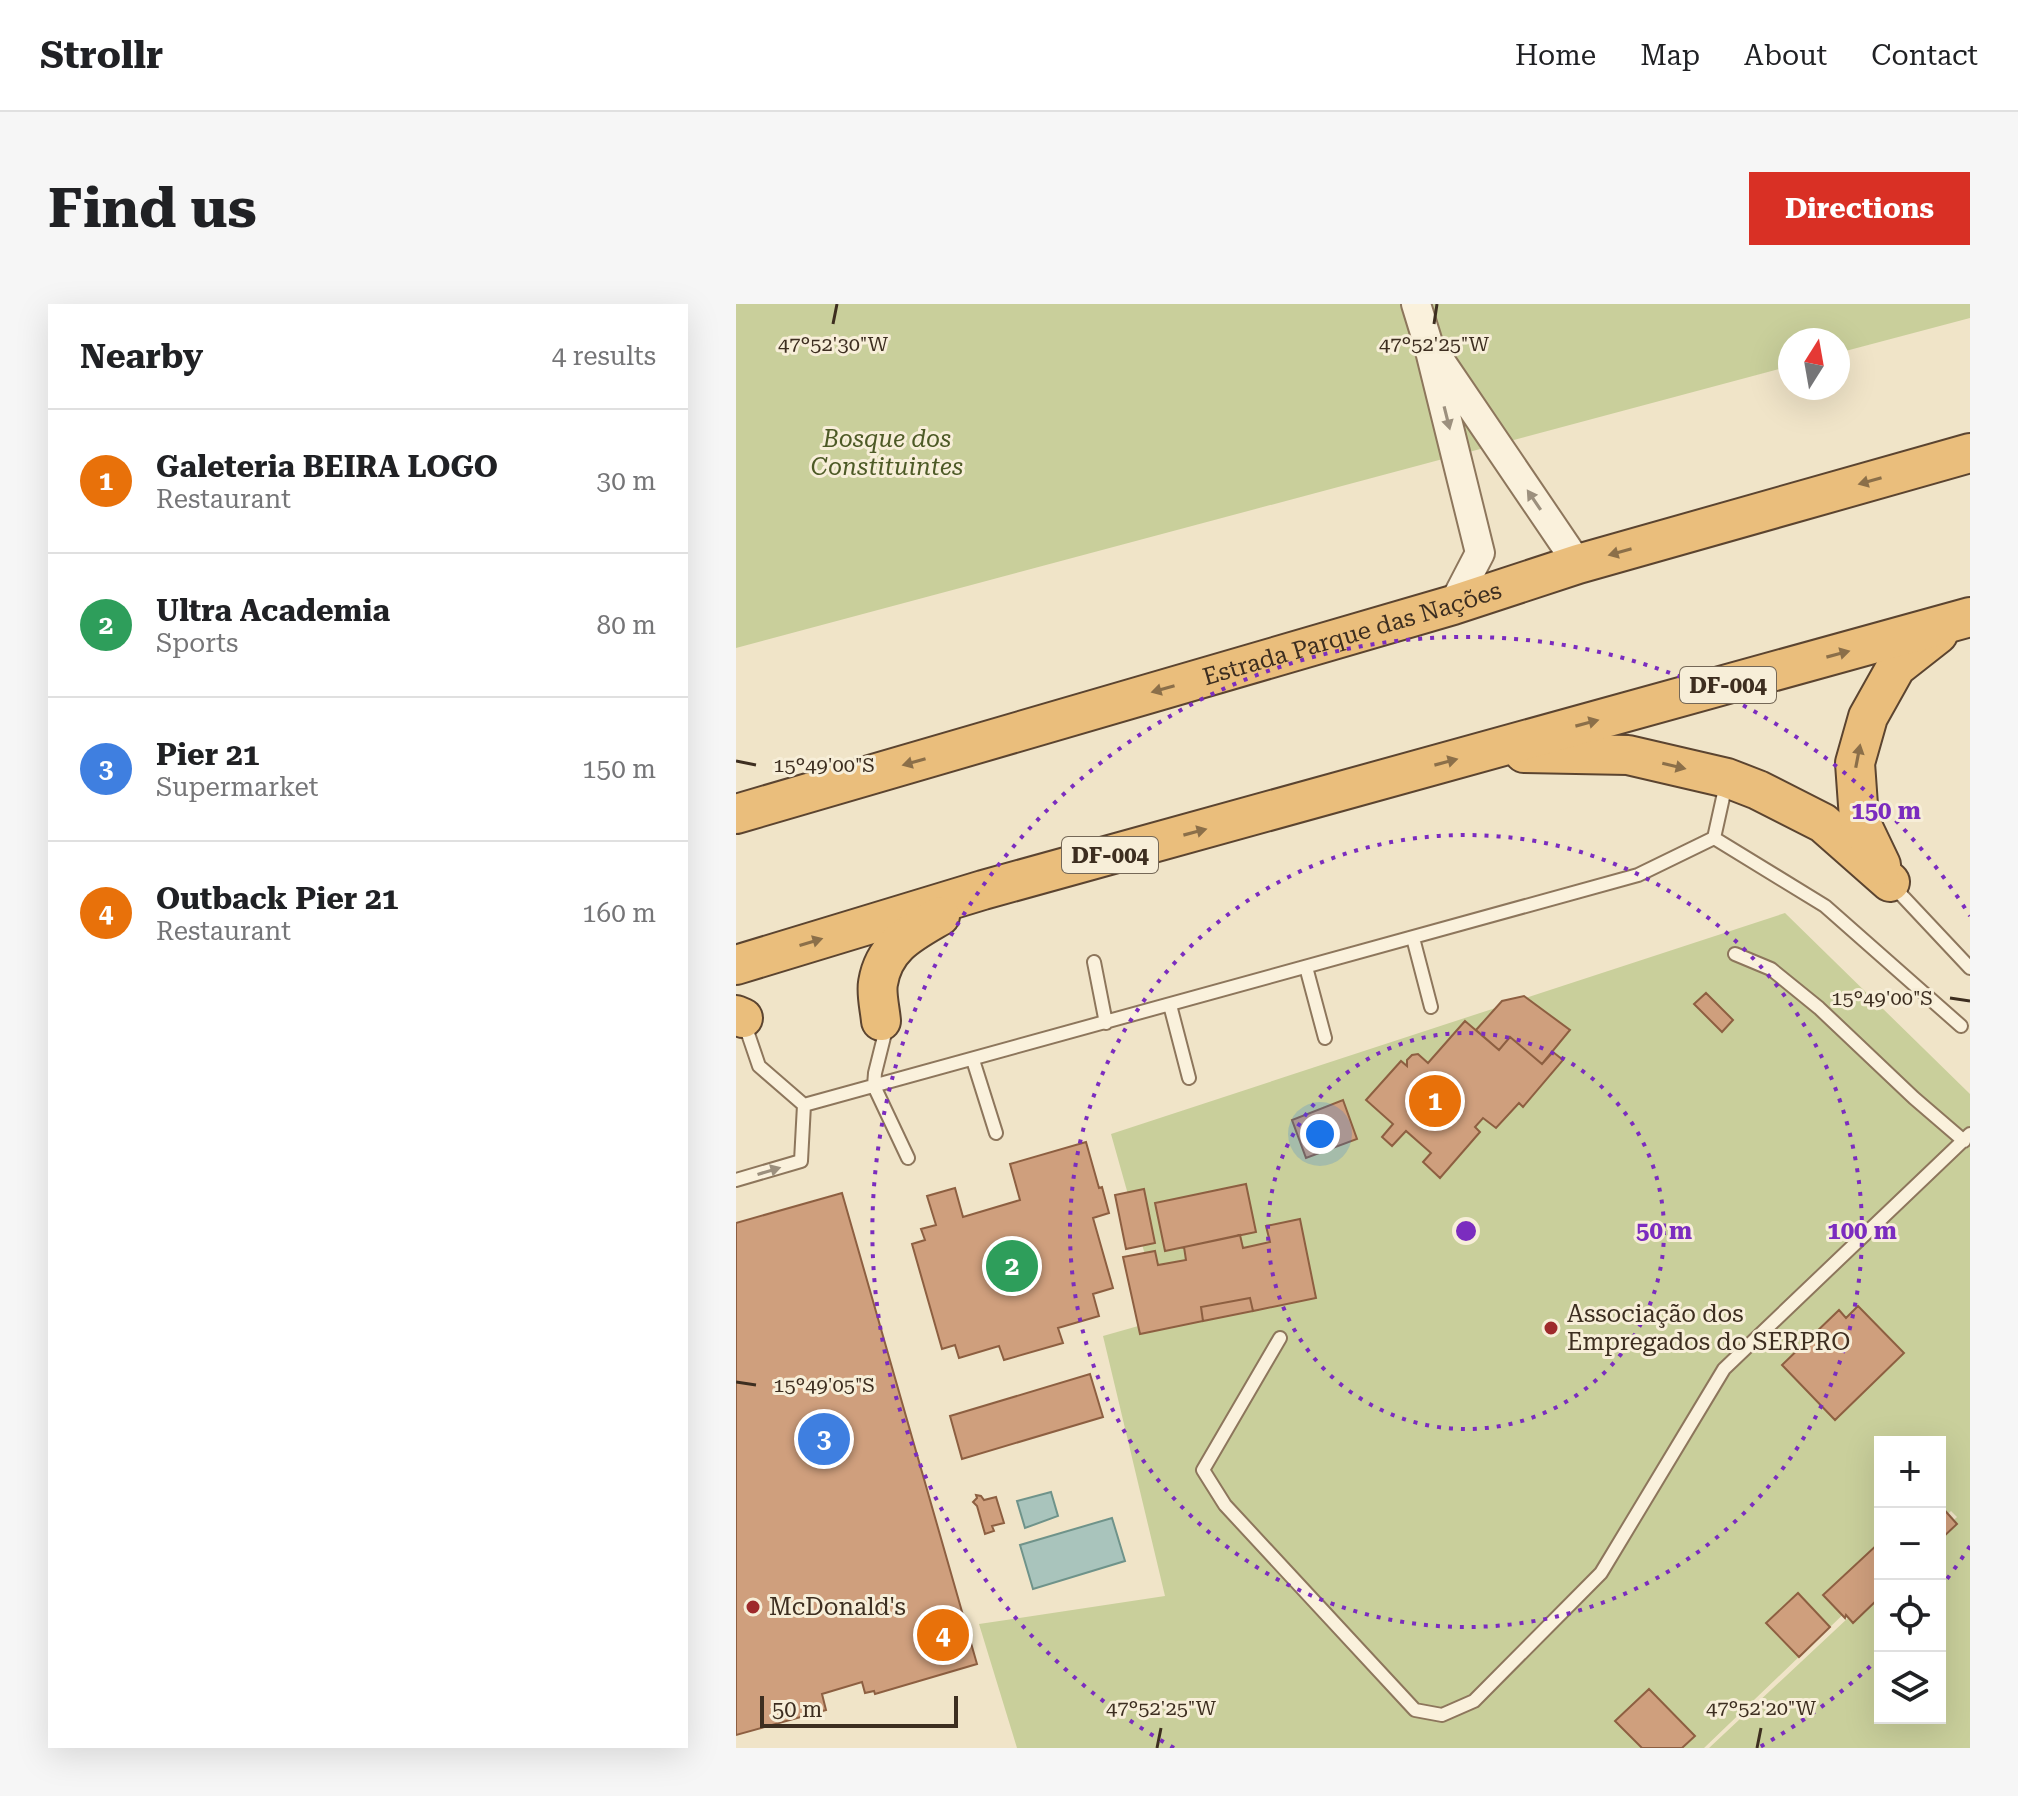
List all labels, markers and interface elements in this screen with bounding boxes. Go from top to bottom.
text: Strollr [40,33,163,77]
text: Home [1515,39,1596,72]
text: Map [1640,39,1700,72]
text: About [1744,39,1827,72]
text: Contact [1871,39,1978,72]
button: Directions [1749,172,1970,245]
text: Find us [48,175,257,241]
north arrow [1778,328,1850,400]
text: 47°52'30"W [778,332,889,356]
text: 47°52'25"W [1379,332,1490,356]
text: Nearby [80,336,203,376]
text: 4 results [552,341,656,371]
one-way arrow [1441,406,1453,431]
park label: Bosque dos Constituintes [811,425,963,481]
text: Galeteria BEIRA LOGO [156,449,498,484]
text: 1 [99,466,113,496]
text: 30 m [597,466,656,496]
one-way arrow [1857,475,1881,488]
text: Restaurant [156,484,291,514]
one-way arrow [1527,489,1542,510]
one-way arrow [1607,546,1631,559]
street label: Estrada Parque das Nações [1200,576,1505,691]
text: Ultra Academia [156,593,390,628]
text: 2 [99,610,113,640]
text: 80 m [597,610,656,640]
text: Sports [156,628,238,658]
one-way arrow [1825,648,1850,660]
road number: DF-004 [1680,667,1776,703]
one-way arrow [1151,683,1175,696]
one-way arrow [1575,717,1600,729]
text: Pier 21 [156,737,260,772]
one-way arrow [1852,743,1865,768]
text: 15°49'00"S [773,753,875,777]
text: 3 [99,754,113,784]
text: 150 m [582,754,656,784]
one-way arrow [901,756,925,769]
one-way arrow [1433,756,1458,768]
one-way arrow [1661,760,1686,773]
text: Supermarket [156,772,319,802]
text: 150 m [1851,797,1921,825]
one-way arrow [1183,825,1208,837]
road number: DF-004 [1062,837,1158,873]
text: Outback Pier 21 [156,881,399,916]
text: 4 [99,898,113,928]
text: 160 m [582,898,656,928]
text: Restaurant [156,916,291,946]
one-way arrow [799,935,823,948]
text: 15°49'00"S [1831,986,1933,1010]
pin: 1 [1409,1071,1461,1131]
your location [1300,1114,1340,1154]
one-way arrow [757,1164,781,1177]
centre of rings [1452,1217,1480,1245]
text: 50 m [1636,1217,1692,1245]
text: 100 m [1827,1217,1897,1245]
pin: 2 [986,1236,1038,1296]
place label: Associação dos Empregados do SERPRO [1567,1300,1850,1356]
marker: Associação dos Empregados do SERPRO [1542,1319,1560,1337]
text: 15°49'05"S [773,1373,875,1397]
pin: 3 [798,1409,850,1469]
map controls [1874,1436,1946,1724]
button: + [1874,1436,1946,1508]
button: − [1874,1508,1946,1580]
button: locate [1874,1580,1946,1652]
place label: McDonald's [769,1593,906,1621]
marker: McDonald's [744,1598,762,1616]
pin: 4 [917,1605,969,1665]
button: layers [1874,1652,1946,1724]
scale bar [760,1692,958,1728]
text: 47°52'25"W [1106,1696,1217,1720]
text: 47°52'20"W [1706,1696,1817,1720]
text: 50 m [772,1697,822,1722]

